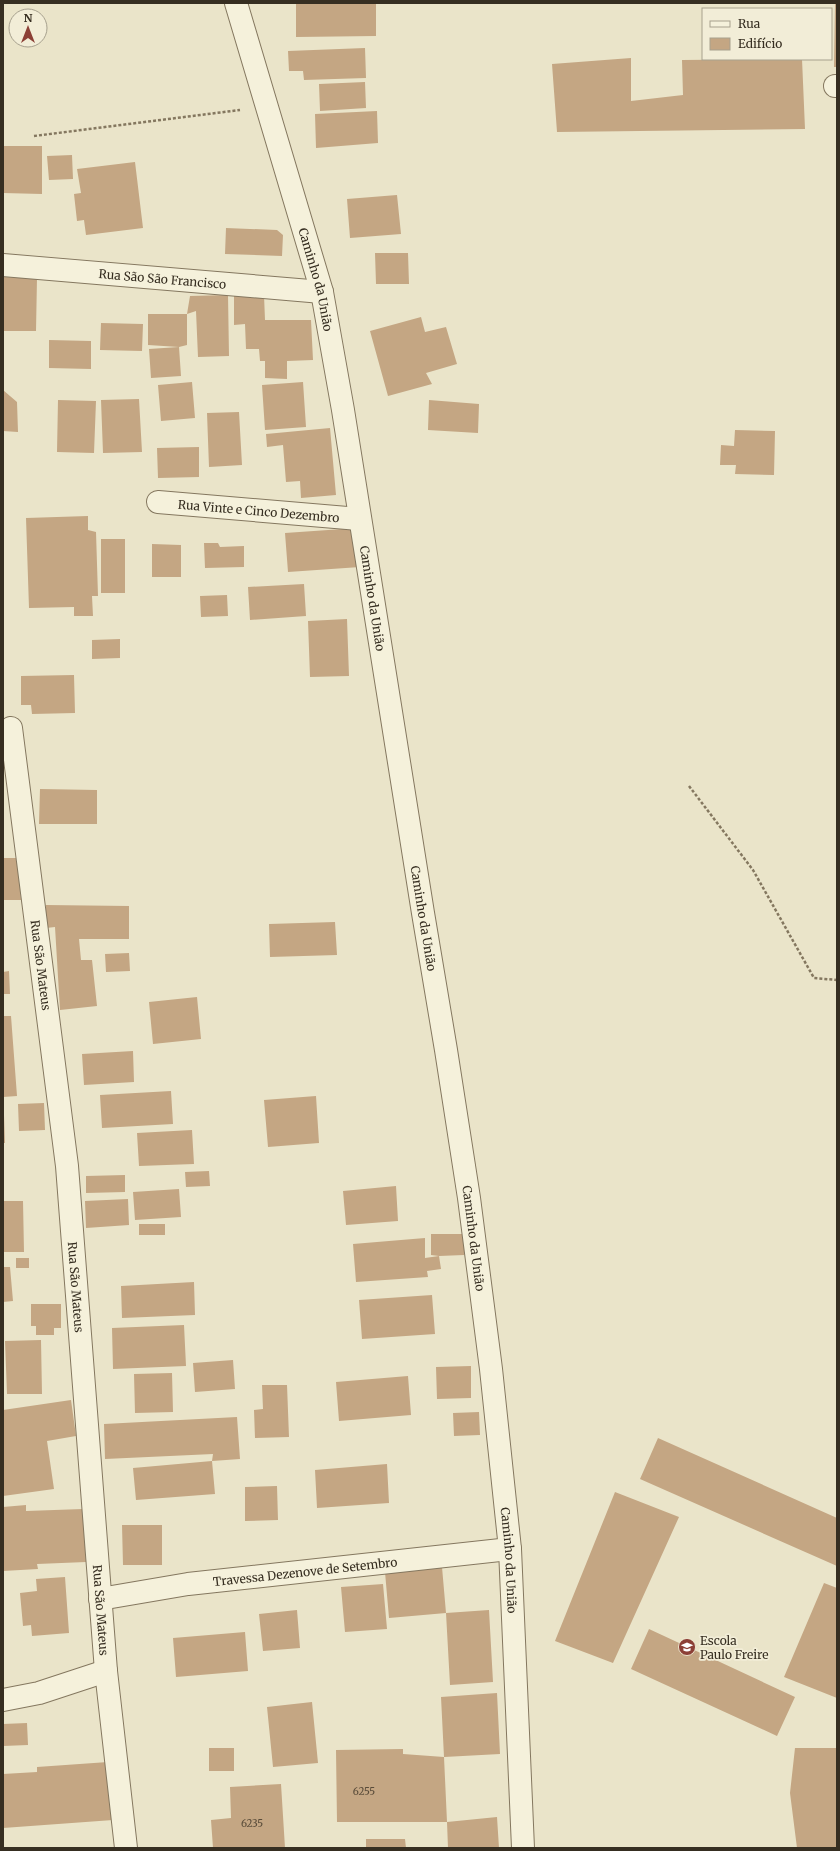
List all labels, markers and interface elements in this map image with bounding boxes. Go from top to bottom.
north arrow [8,8,48,48]
legend [702,8,832,60]
text: N [24,11,33,25]
text: Rua [738,16,761,31]
text: Edifício [738,36,782,51]
street label: Caminho da União [296,226,336,332]
street label: Rua São São Francisco [98,266,227,291]
street label: Rua Vinte e Cinco Dezembro [177,496,340,525]
street label: Caminho da União [357,544,389,652]
street label: Caminho da União [408,864,440,972]
street label: Rua São Mateus [28,919,55,1011]
street label: Caminho da União [460,1184,488,1292]
street label: Rua São Mateus [65,1241,87,1333]
street label: Caminho da União [498,1506,520,1614]
street label: Travessa Dezenove de Setembro [212,1554,398,1589]
street label: Rua São Mateus [90,1564,112,1656]
place label: Escola Paulo Freire [700,1633,768,1662]
school or university icon: Escola Paulo Freire [677,1637,697,1657]
house number: 6255 [353,1785,375,1798]
house number: 6235 [241,1817,263,1830]

